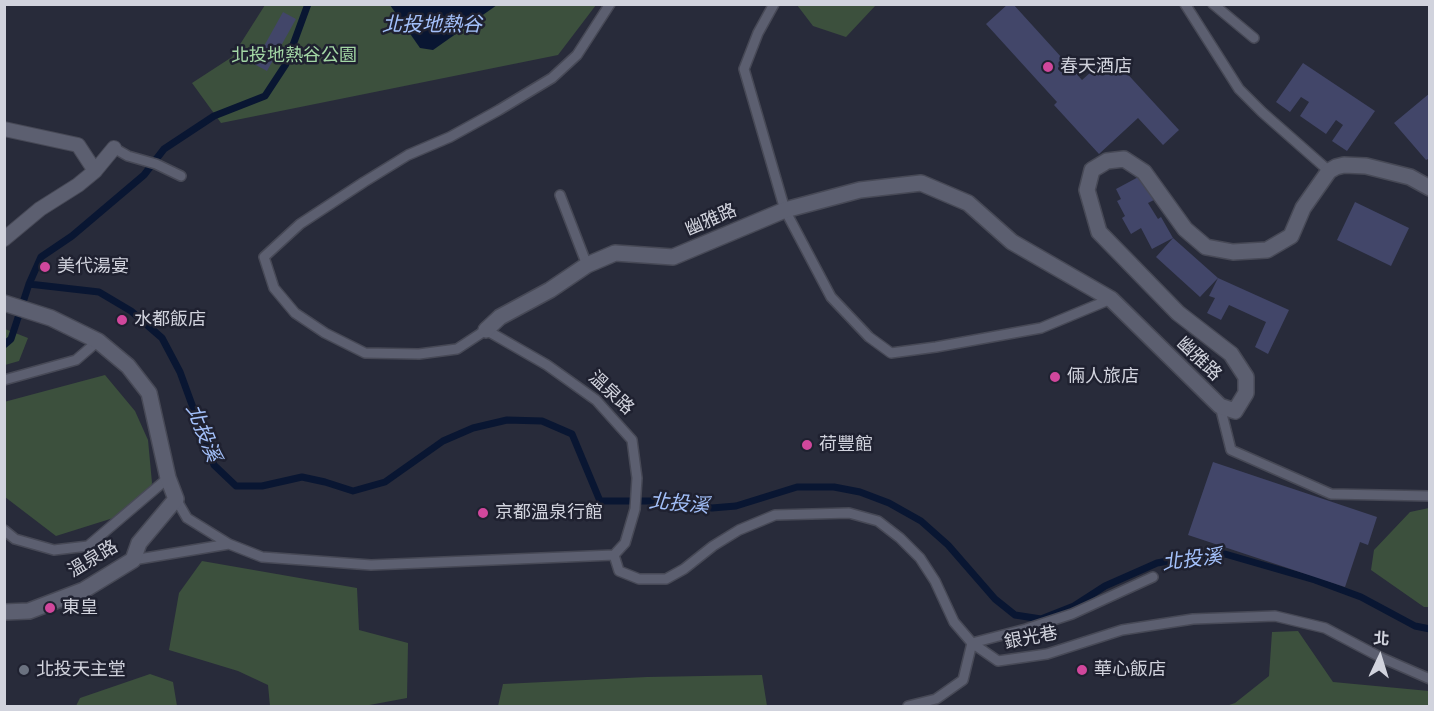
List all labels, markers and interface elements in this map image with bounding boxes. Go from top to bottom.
water label: 北投地熱谷 [382,13,482,37]
park label: 北投地熱谷公園 [231,45,357,67]
place label: 春天酒店 [1060,56,1132,78]
marker: 春天酒店 [1041,60,1055,74]
street label: 幽雅路 [682,200,740,240]
place label: 美代湯宴 [57,256,129,278]
marker: 美代湯宴 [38,260,52,274]
place label: 水都飯店 [134,309,206,331]
marker: 水都飯店 [115,313,129,327]
street label: 幽雅路 [1172,332,1226,386]
place label: 倆人旅店 [1067,366,1139,388]
street label: 溫泉路 [584,367,638,419]
marker: 倆人旅店 [1048,370,1062,384]
water label: 北投溪 [181,401,225,465]
place label: 荷豐館 [819,434,873,456]
marker: 荷豐館 [800,438,814,452]
water label: 北投溪 [648,489,710,519]
place label: 京都溫泉行館 [495,502,603,524]
marker: 京都溫泉行館 [476,506,490,520]
street label: 溫泉路 [64,536,122,582]
water label: 北投溪 [1161,544,1223,576]
place label: 東皇 [62,597,98,619]
marker: 東皇 [43,601,57,615]
street label: 銀光巷 [1002,622,1060,654]
north arrow [1350,627,1410,687]
text: 北 [1373,629,1390,649]
place label: 北投天主堂 [36,659,126,681]
place label: 華心飯店 [1094,659,1166,681]
marker: 北投天主堂 [17,663,31,677]
marker: 華心飯店 [1075,663,1089,677]

